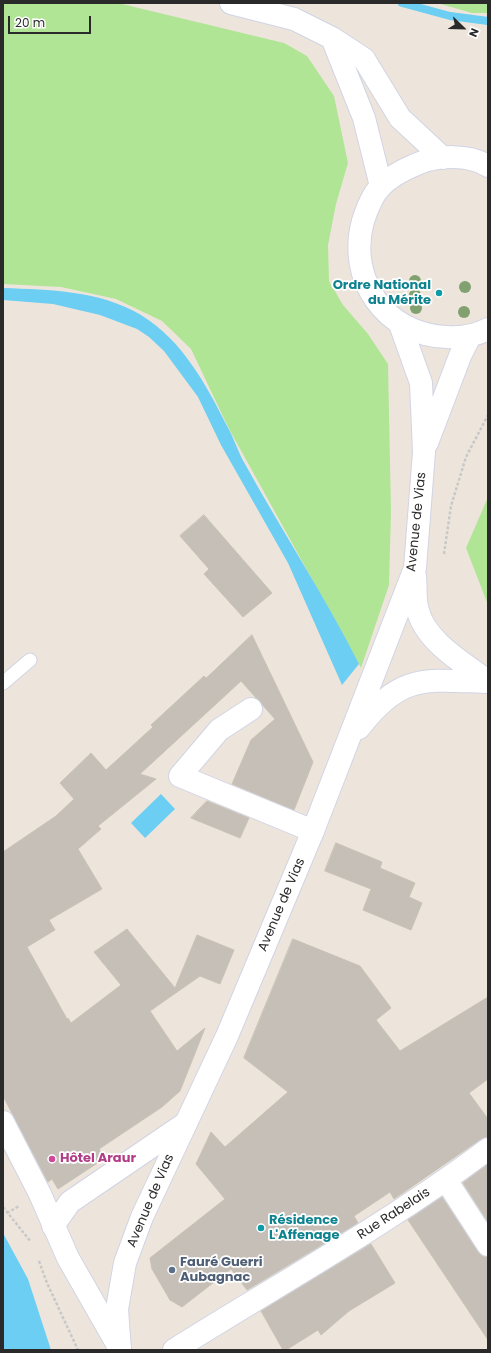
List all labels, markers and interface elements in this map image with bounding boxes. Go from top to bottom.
scale bar [10,8,93,34]
north arrow [443,8,483,48]
text: 20 m [15,14,45,31]
text: N [465,26,483,40]
place label: Ordre National du Mérite [333,278,431,309]
marker: Ordre National du Mérite [434,288,444,298]
street label: Avenue de Vias [404,471,430,573]
street label: Avenue de Vias [255,856,309,954]
place label: Hôtel Araur [60,1151,136,1167]
street label: Avenue de Vias [124,1152,178,1250]
marker: Hôtel Araur [47,1154,57,1164]
street label: Rue Rabelais [355,1185,433,1243]
place label: Résidence L'Affenage [269,1213,339,1244]
marker: Résidence L'Affenage [256,1223,266,1233]
place label: Fauré Guerri Aubagnac [180,1255,263,1286]
marker: Fauré Guerri Aubagnac [167,1265,177,1275]

